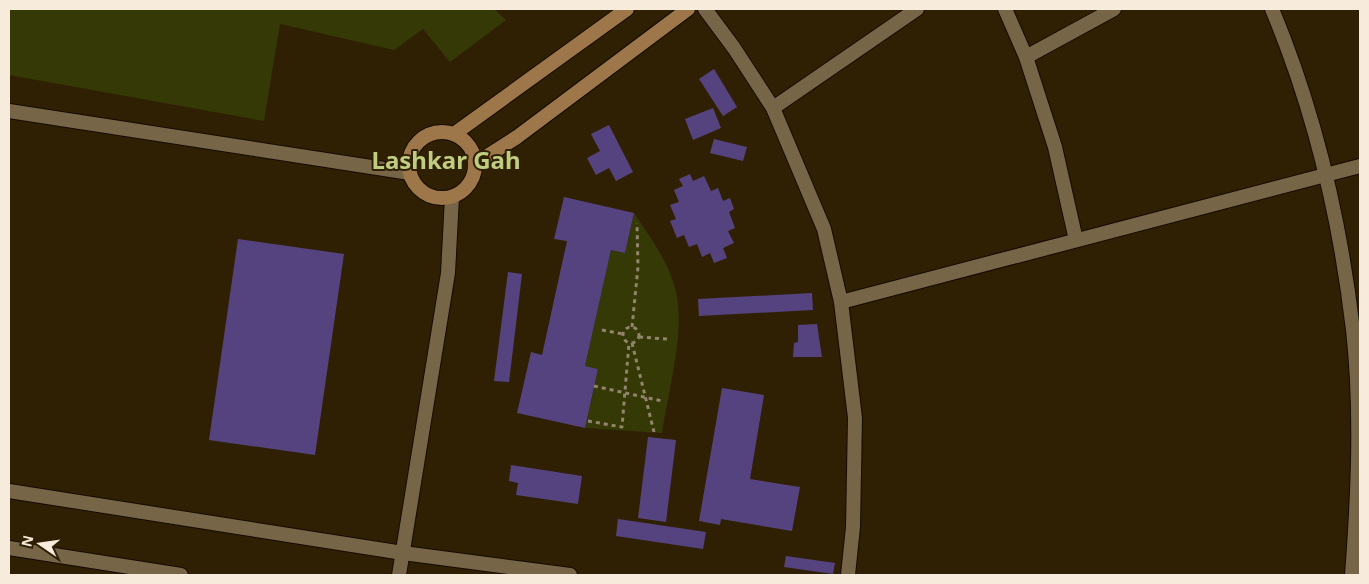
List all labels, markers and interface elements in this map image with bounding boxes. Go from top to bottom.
district label: Lashkar Gah [371,143,521,176]
north arrow [15,519,65,569]
text: N [16,533,37,549]

